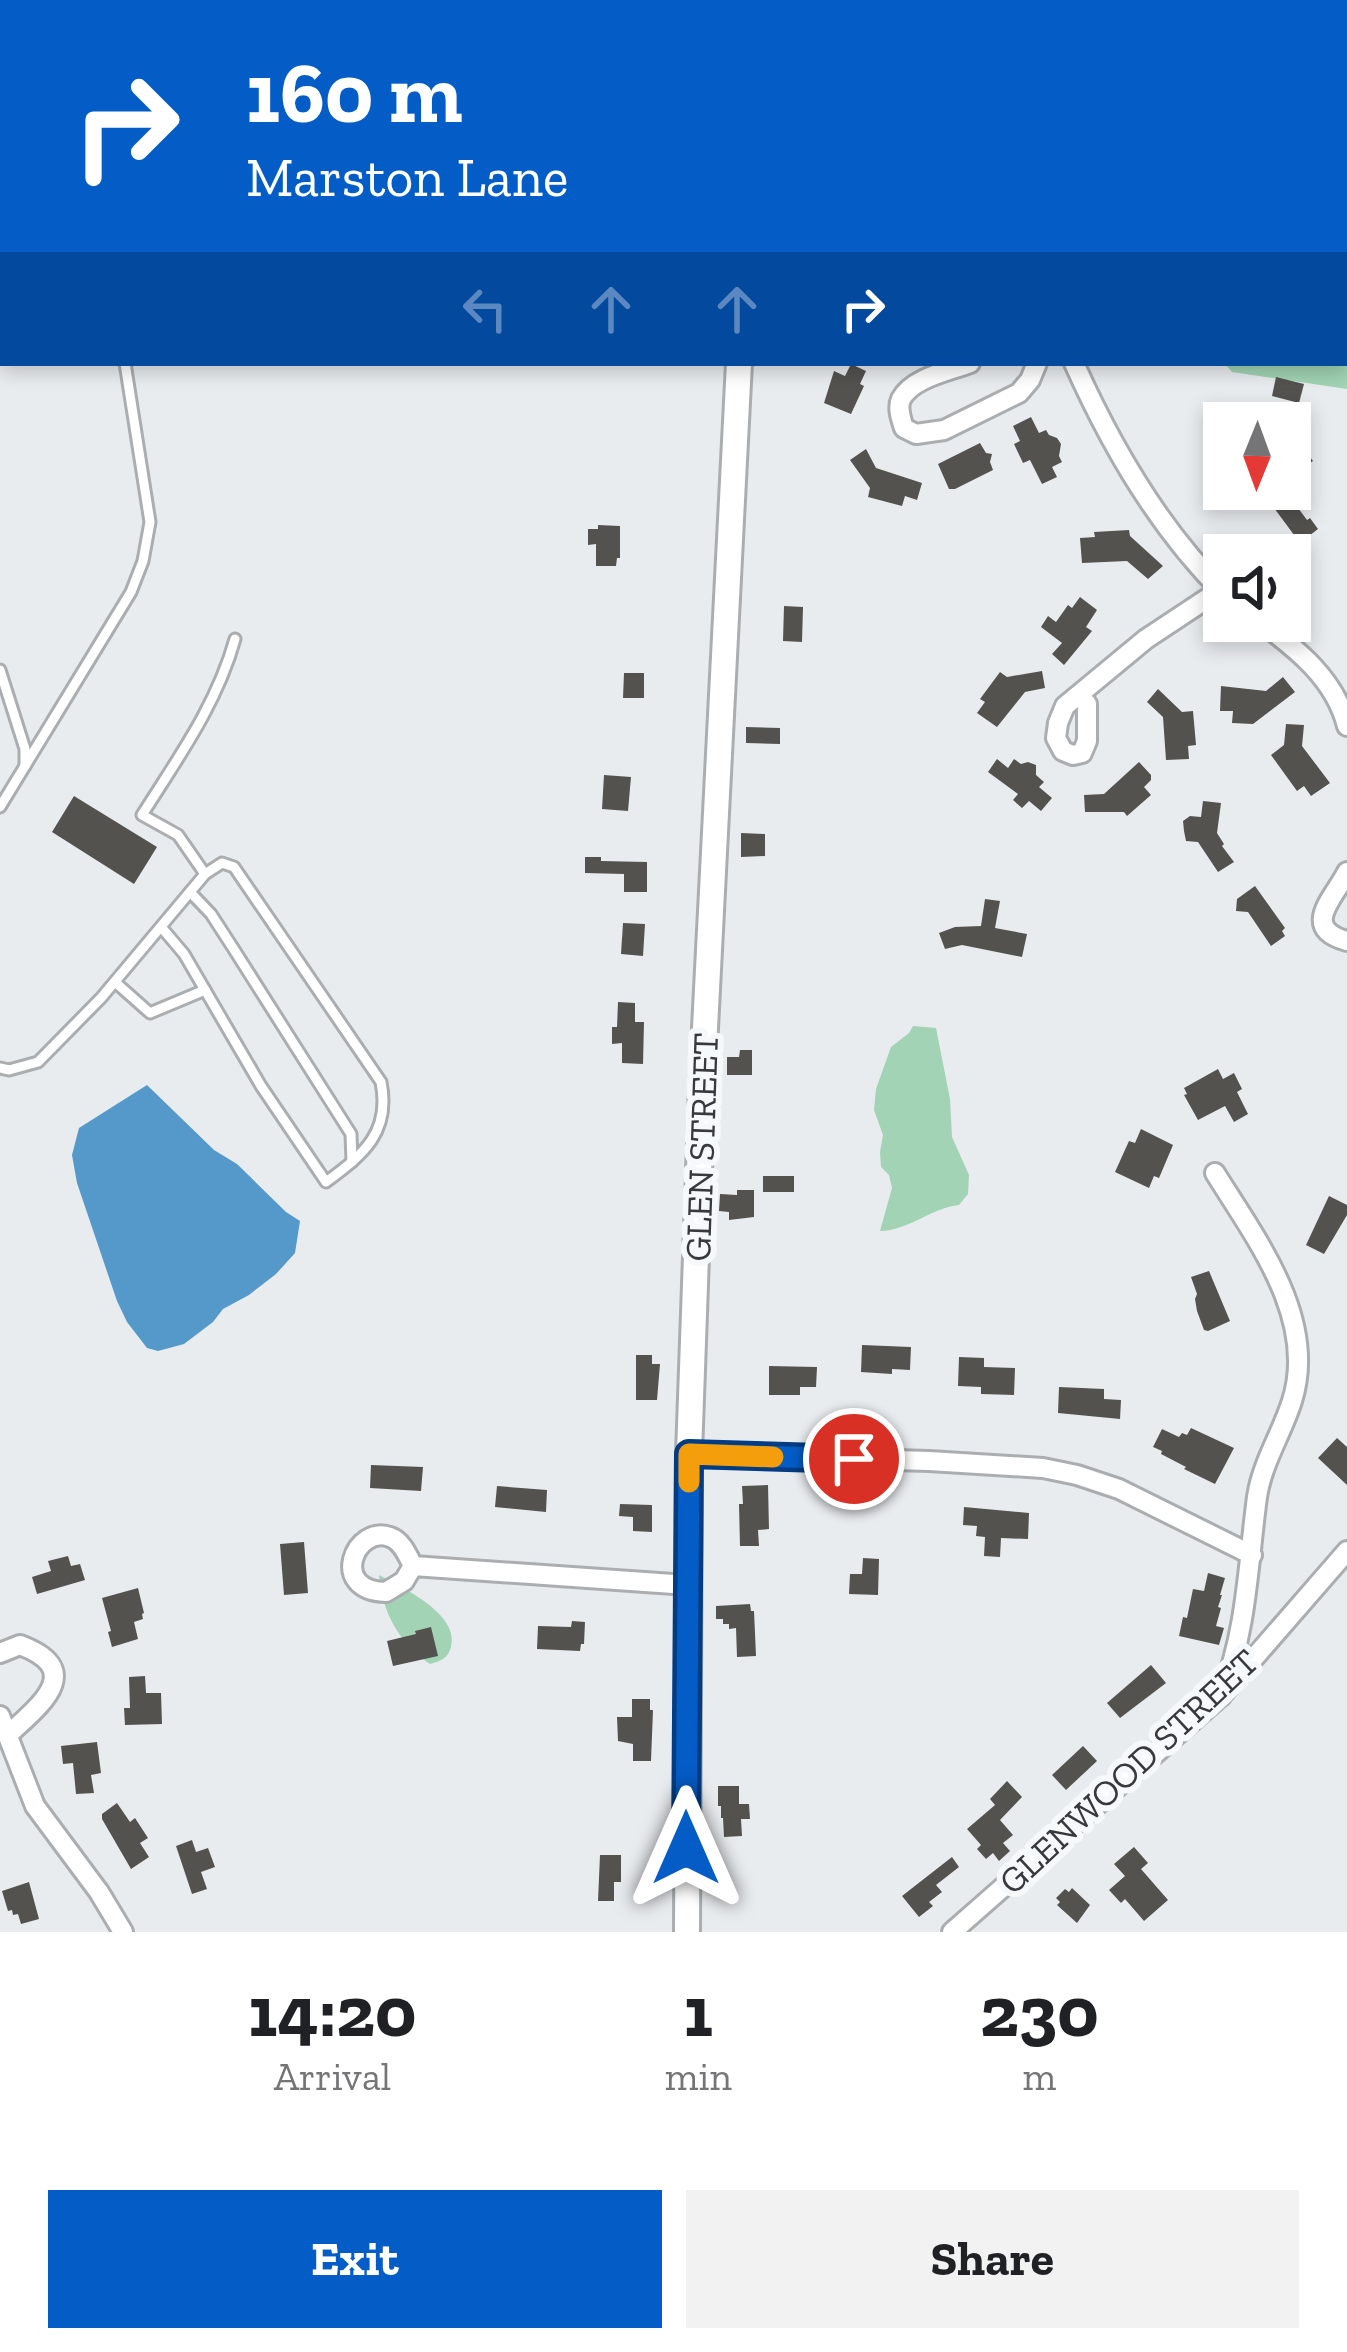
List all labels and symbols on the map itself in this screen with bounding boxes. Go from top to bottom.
north arrow [1203,402,1311,510]
street label: GLEN STREET [676,1032,727,1262]
pin [803,1408,905,1510]
street label: GLENWOOD STREET [990,1640,1267,1903]
position arrow [623,1785,749,1911]

